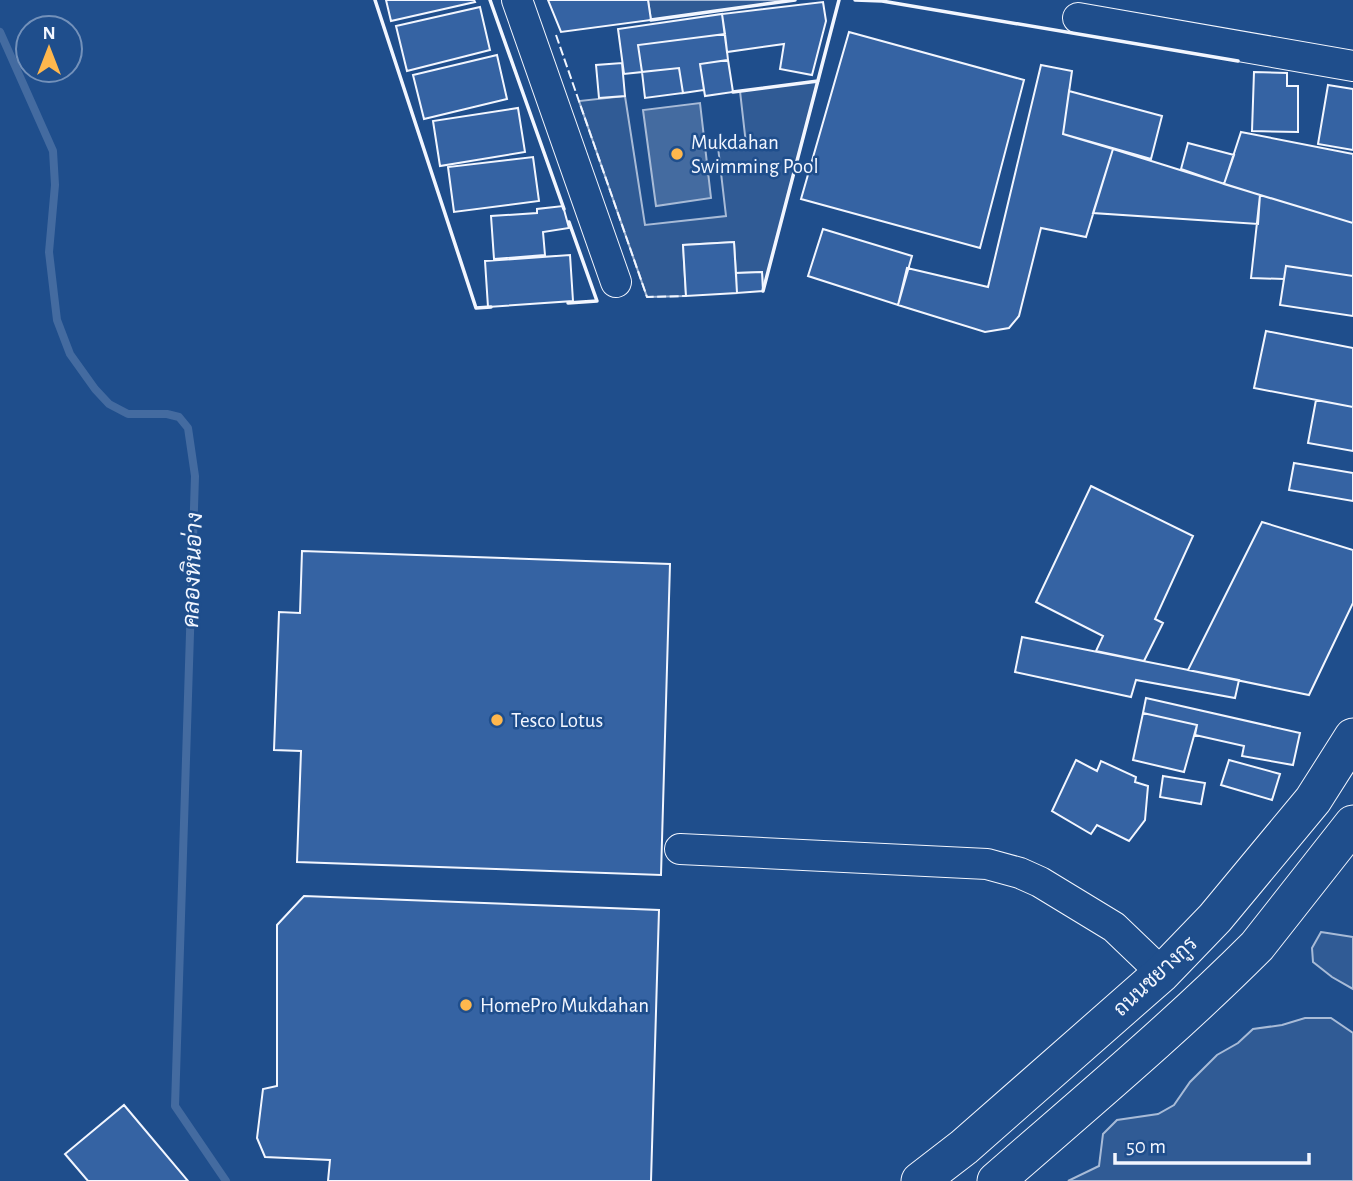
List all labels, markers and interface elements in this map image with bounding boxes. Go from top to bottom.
north arrow [14,14,84,84]
text: N [42,24,56,43]
place label: Mukdahan Swimming Pool [691,132,819,177]
marker: Mukdahan Swimming Pool [669,146,685,162]
water label: คลองหินอ่าง [176,512,207,628]
place label: Tesco Lotus [511,710,603,731]
marker: Tesco Lotus [489,712,505,728]
street label: ถนนชยางกูร [1110,933,1204,1023]
place label: HomePro Mukdahan [480,995,649,1016]
marker: HomePro Mukdahan [458,997,474,1013]
scale bar [1115,1122,1309,1166]
text: 50 m [1126,1136,1166,1157]

